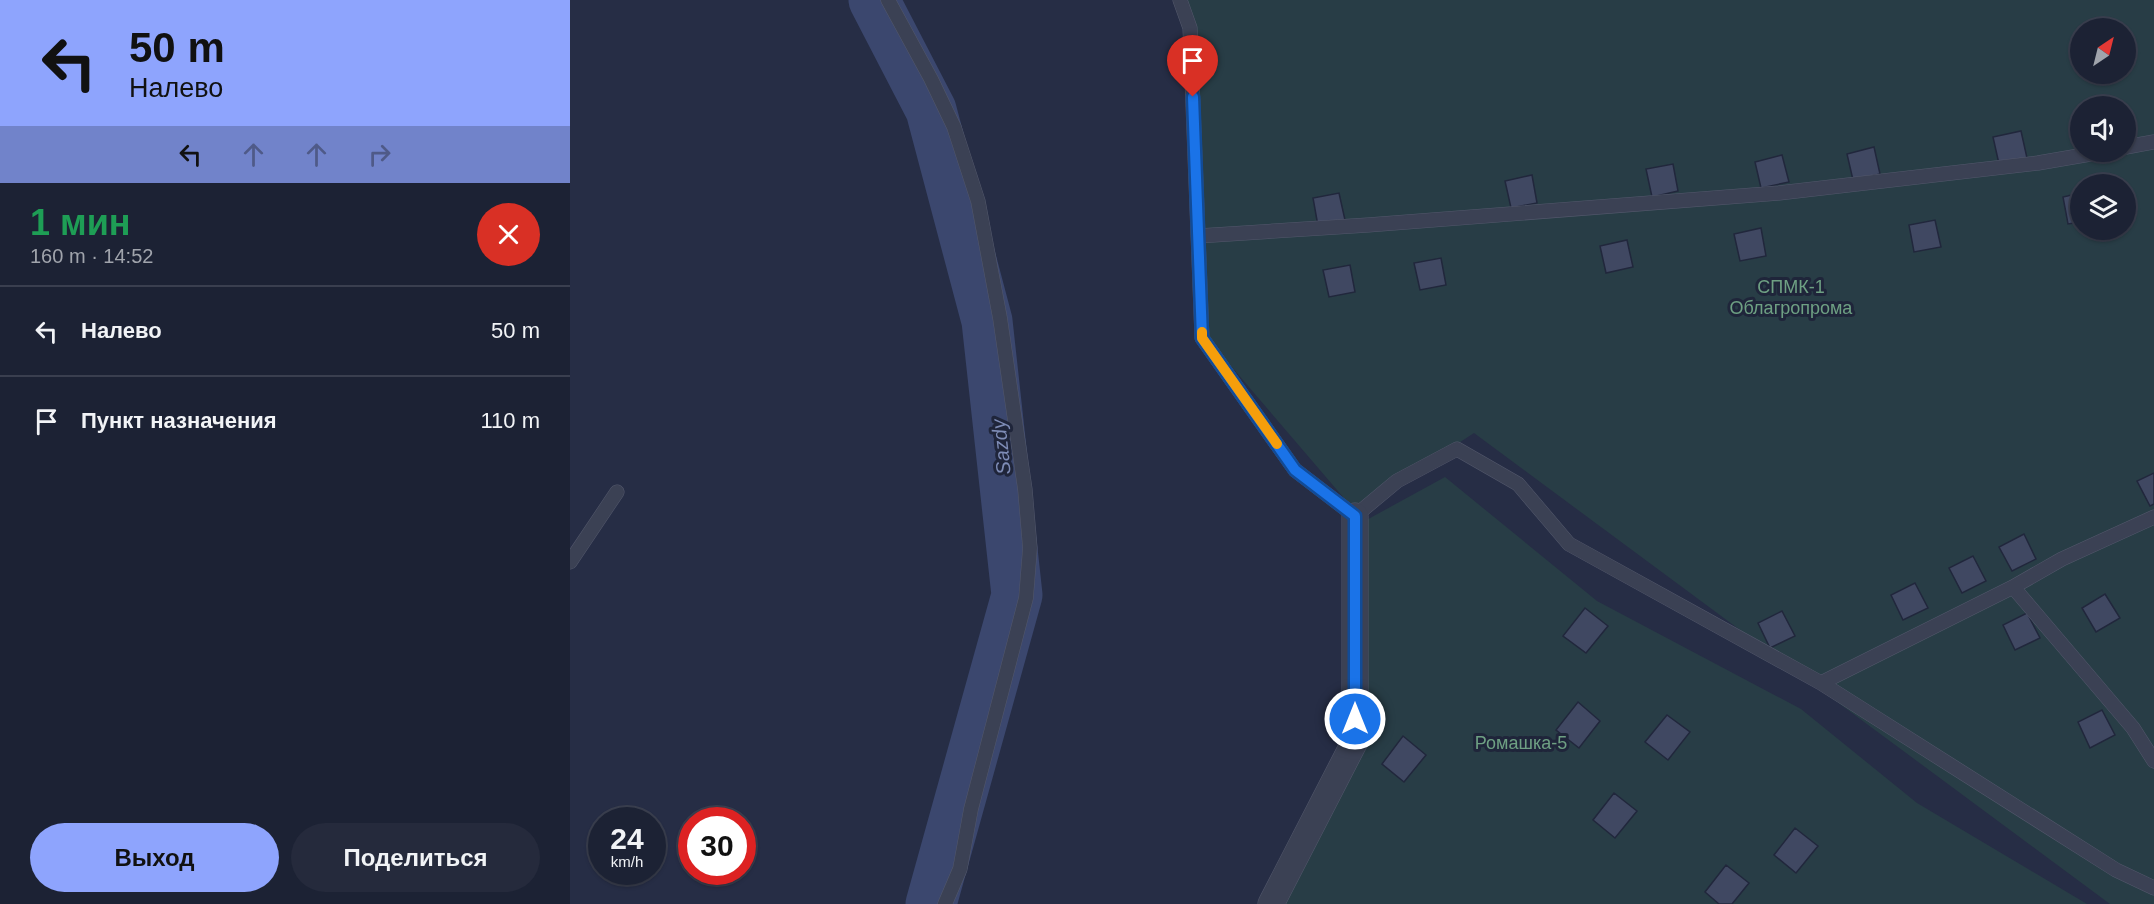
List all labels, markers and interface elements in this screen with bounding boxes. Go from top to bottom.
north arrow [2070,18,2136,84]
map controls [2070,18,2136,240]
icon: left [30,24,108,102]
text: 50 m [129,24,225,71]
pin [1167,35,1218,97]
icon: arrive [1176,44,1209,77]
text: Налево [129,73,223,103]
button: sound [2070,96,2136,162]
icon: left [174,138,207,171]
icon: ahead [237,138,270,171]
icon: ahead [300,138,333,171]
icon: right [363,138,396,171]
button: layers [2070,174,2136,240]
text: 1 мин [30,202,131,243]
button: close [477,203,540,266]
text: 160 m · 14:52 [30,245,153,267]
park label: СПМК-1 Облагропрома [1730,277,1853,318]
icon: left [30,315,63,348]
text: Налево [81,318,162,343]
text: 50 m [491,318,540,343]
icon: arrive [30,405,63,438]
text: Пункт назначения [81,408,277,433]
text: 110 m [480,408,540,433]
water label: Sazdy [987,417,1015,476]
position arrow [1323,687,1387,751]
park label: Ромашка-5 [1475,733,1567,753]
speed limit sign: 30 [678,807,756,885]
text: 24 [610,822,644,855]
button: Выход [30,823,279,892]
button: Поделиться [291,823,540,892]
text: km/h [611,853,643,870]

